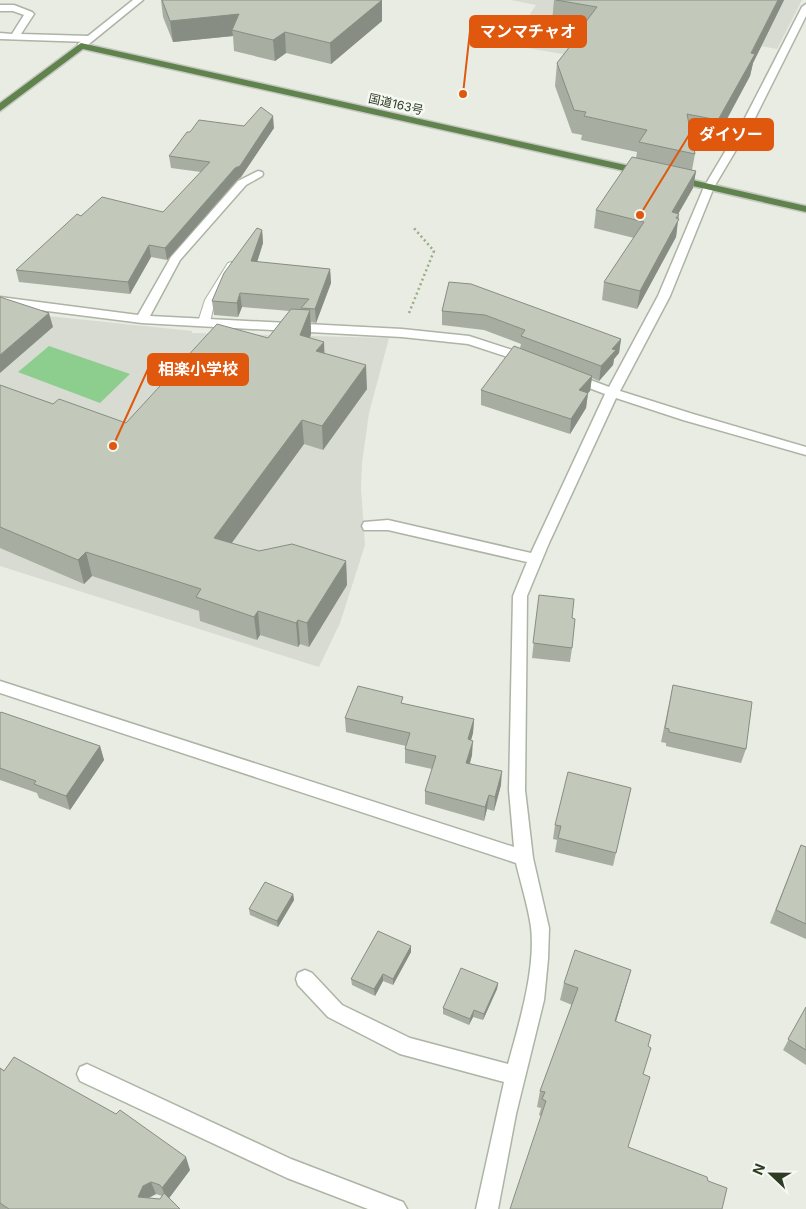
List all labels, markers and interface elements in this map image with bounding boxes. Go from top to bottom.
callout: マンマチャオ [470,16,586,47]
text: マンマチャオ [480,21,576,41]
street label: 国道163号 [367,90,425,118]
callout: ダイソー [689,119,773,150]
text: ダイソー [699,124,763,144]
callout: 相楽小学校 [148,354,248,385]
text: 相楽小学校 [158,359,238,379]
north arrow [746,1149,796,1199]
text: N [749,1161,768,1177]

